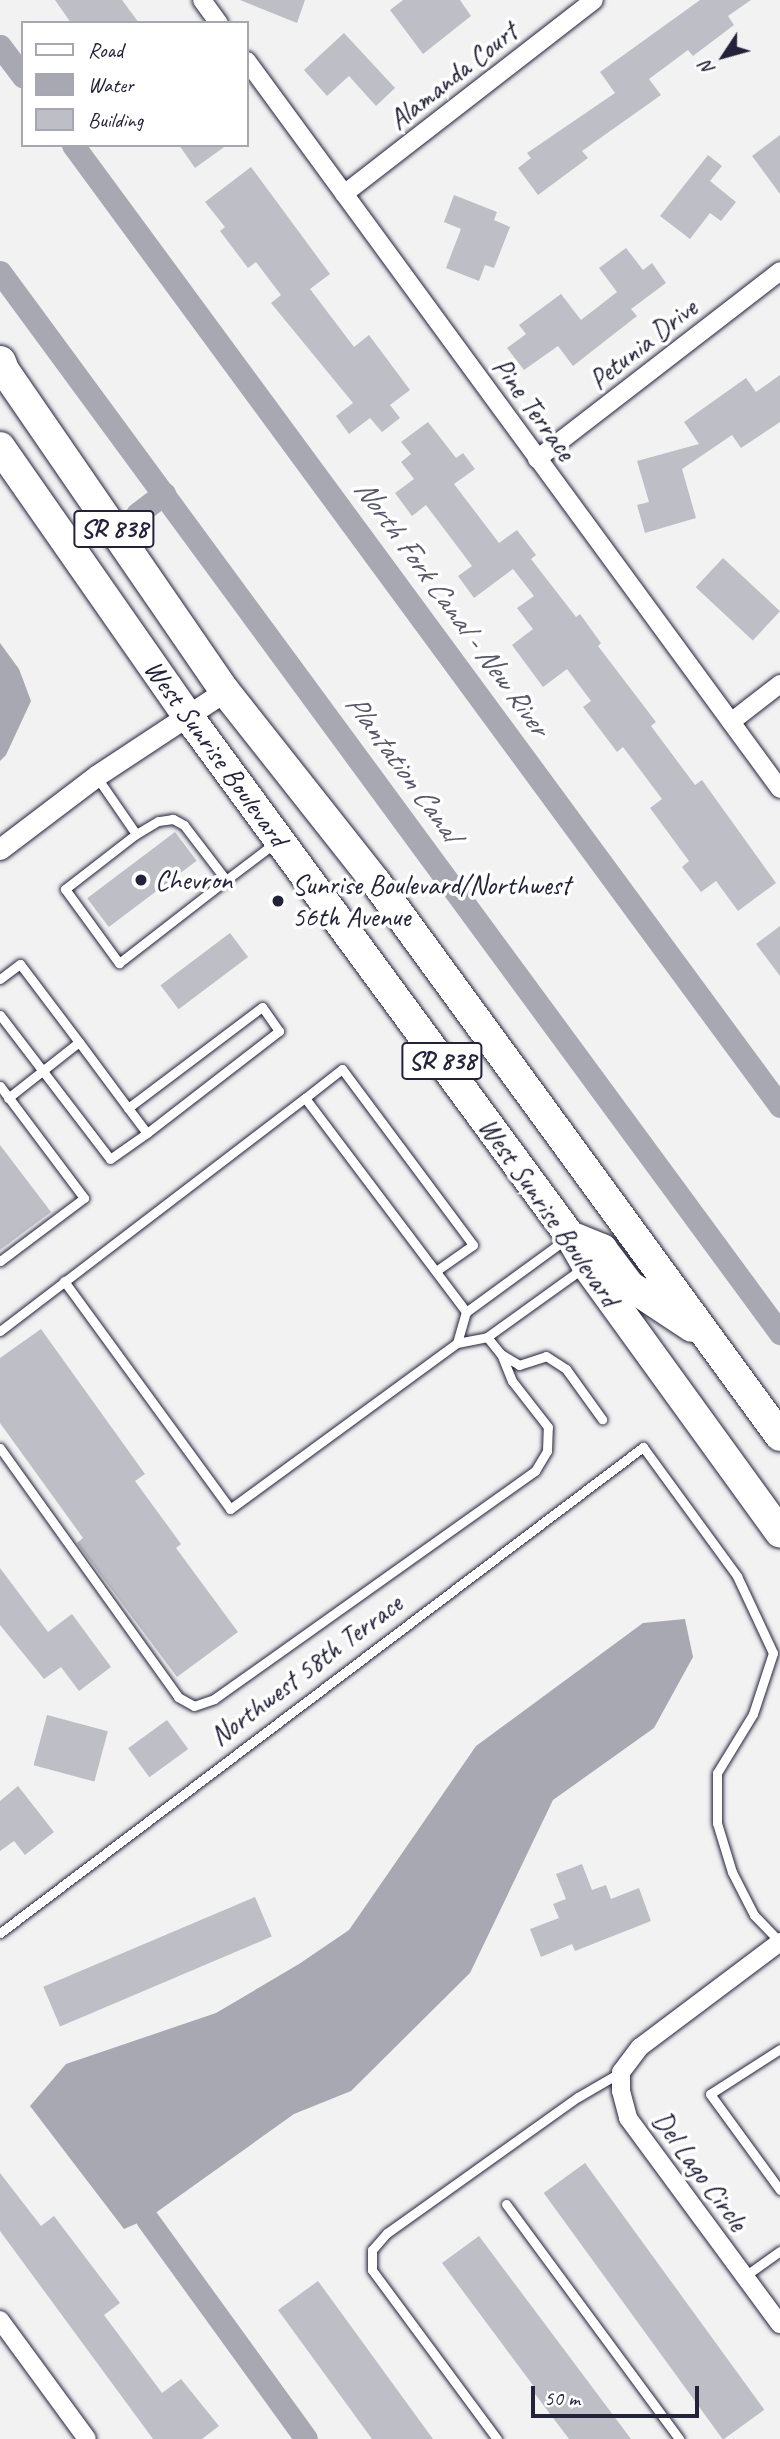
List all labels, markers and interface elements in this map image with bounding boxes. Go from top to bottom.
street label: Alamanda Court [382,15,524,137]
legend [21,21,248,147]
north arrow [689,21,759,91]
text: Road [88,37,123,63]
text: N [694,57,720,80]
text: Water [88,72,134,98]
text: Building [88,107,143,133]
street label: Petunia Drive [582,291,704,397]
street label: Pine Terrace [486,352,582,466]
water label: North Fork Canal - New River [347,472,557,742]
road number: SR 838 [72,506,156,552]
street label: West Sunrise Boulevard [137,653,295,853]
water label: Plantation Canal [338,687,468,847]
place label: Chevron [155,863,232,897]
place label: Sunrise Boulevard/Northwest 56th Avenue [292,868,570,934]
marker: Chevron [133,872,149,888]
marker: Sunrise Boulevard/Northwest 56th Avenue [270,893,286,909]
road number: SR 838 [400,1038,484,1084]
street label: West Sunrise Boulevard [471,1111,627,1313]
street label: Northwest 58th Terrace [203,1587,409,1753]
street label: Del Lago Circle [645,2104,755,2238]
scale bar [535,2372,703,2416]
text: 50 m [544,2385,580,2411]

